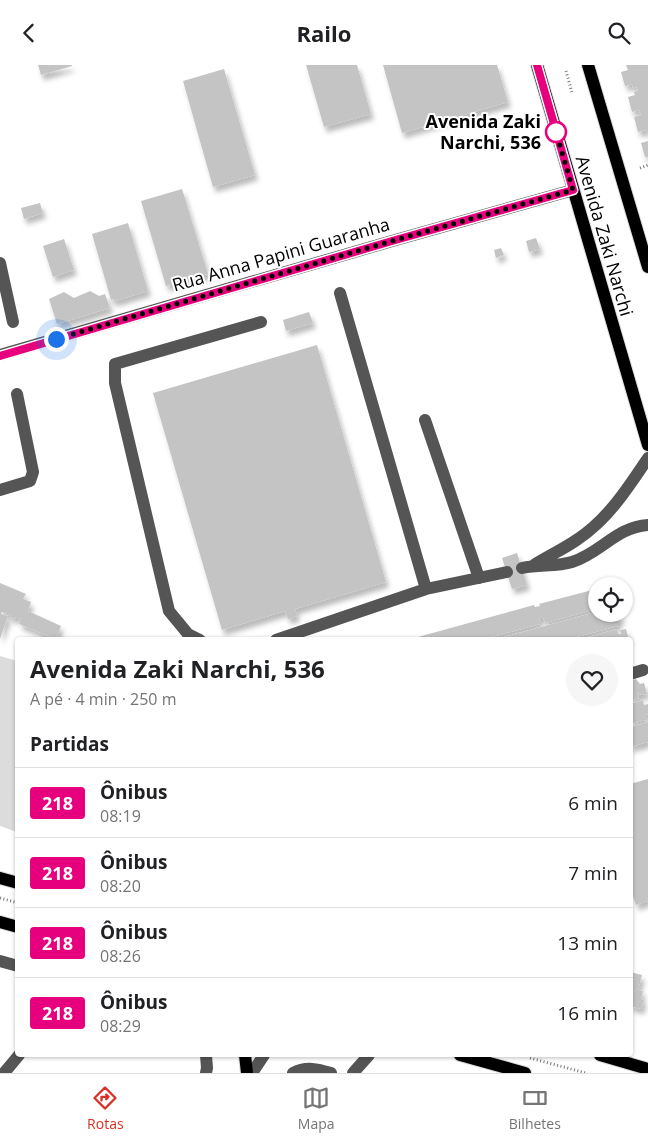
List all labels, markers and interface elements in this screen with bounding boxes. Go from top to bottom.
text: Railo [297,18,351,48]
icon: back [15,19,43,47]
icon: search [605,19,633,47]
place label: Avenida Zaki Narchi, 536 [425,109,541,154]
marker: Avenida Zaki Narchi, 536 [545,121,567,143]
street label: Avenida Zaki Narchi [571,153,639,319]
street label: Rua Anna Papini Guaranha [169,211,392,297]
your location [44,327,69,352]
map controls [588,577,633,622]
button: locate [588,577,633,622]
text: Avenida Zaki Narchi, 536 [30,652,325,685]
button: heart [566,654,618,706]
text: A pé · 4 min · 250 m [30,688,176,710]
text: Partidas [30,731,109,757]
text: Ônibus [100,779,167,805]
text: 6 min [568,790,618,816]
text: 218 [42,791,73,815]
text: 08:19 [100,805,141,827]
text: Ônibus [100,849,167,875]
text: 7 min [568,860,618,886]
text: 218 [42,861,73,885]
text: 08:20 [100,875,141,897]
text: Ônibus [100,919,167,945]
text: 13 min [557,930,618,956]
text: 218 [42,931,73,955]
text: 08:26 [100,945,141,967]
text: Ônibus [100,989,167,1015]
text: 16 min [557,1000,618,1026]
text: 218 [42,1001,73,1025]
text: 08:29 [100,1015,141,1037]
tab: Rotas [87,1084,124,1133]
tab: Mapa [298,1084,335,1133]
tab: Bilhetes [509,1084,561,1133]

